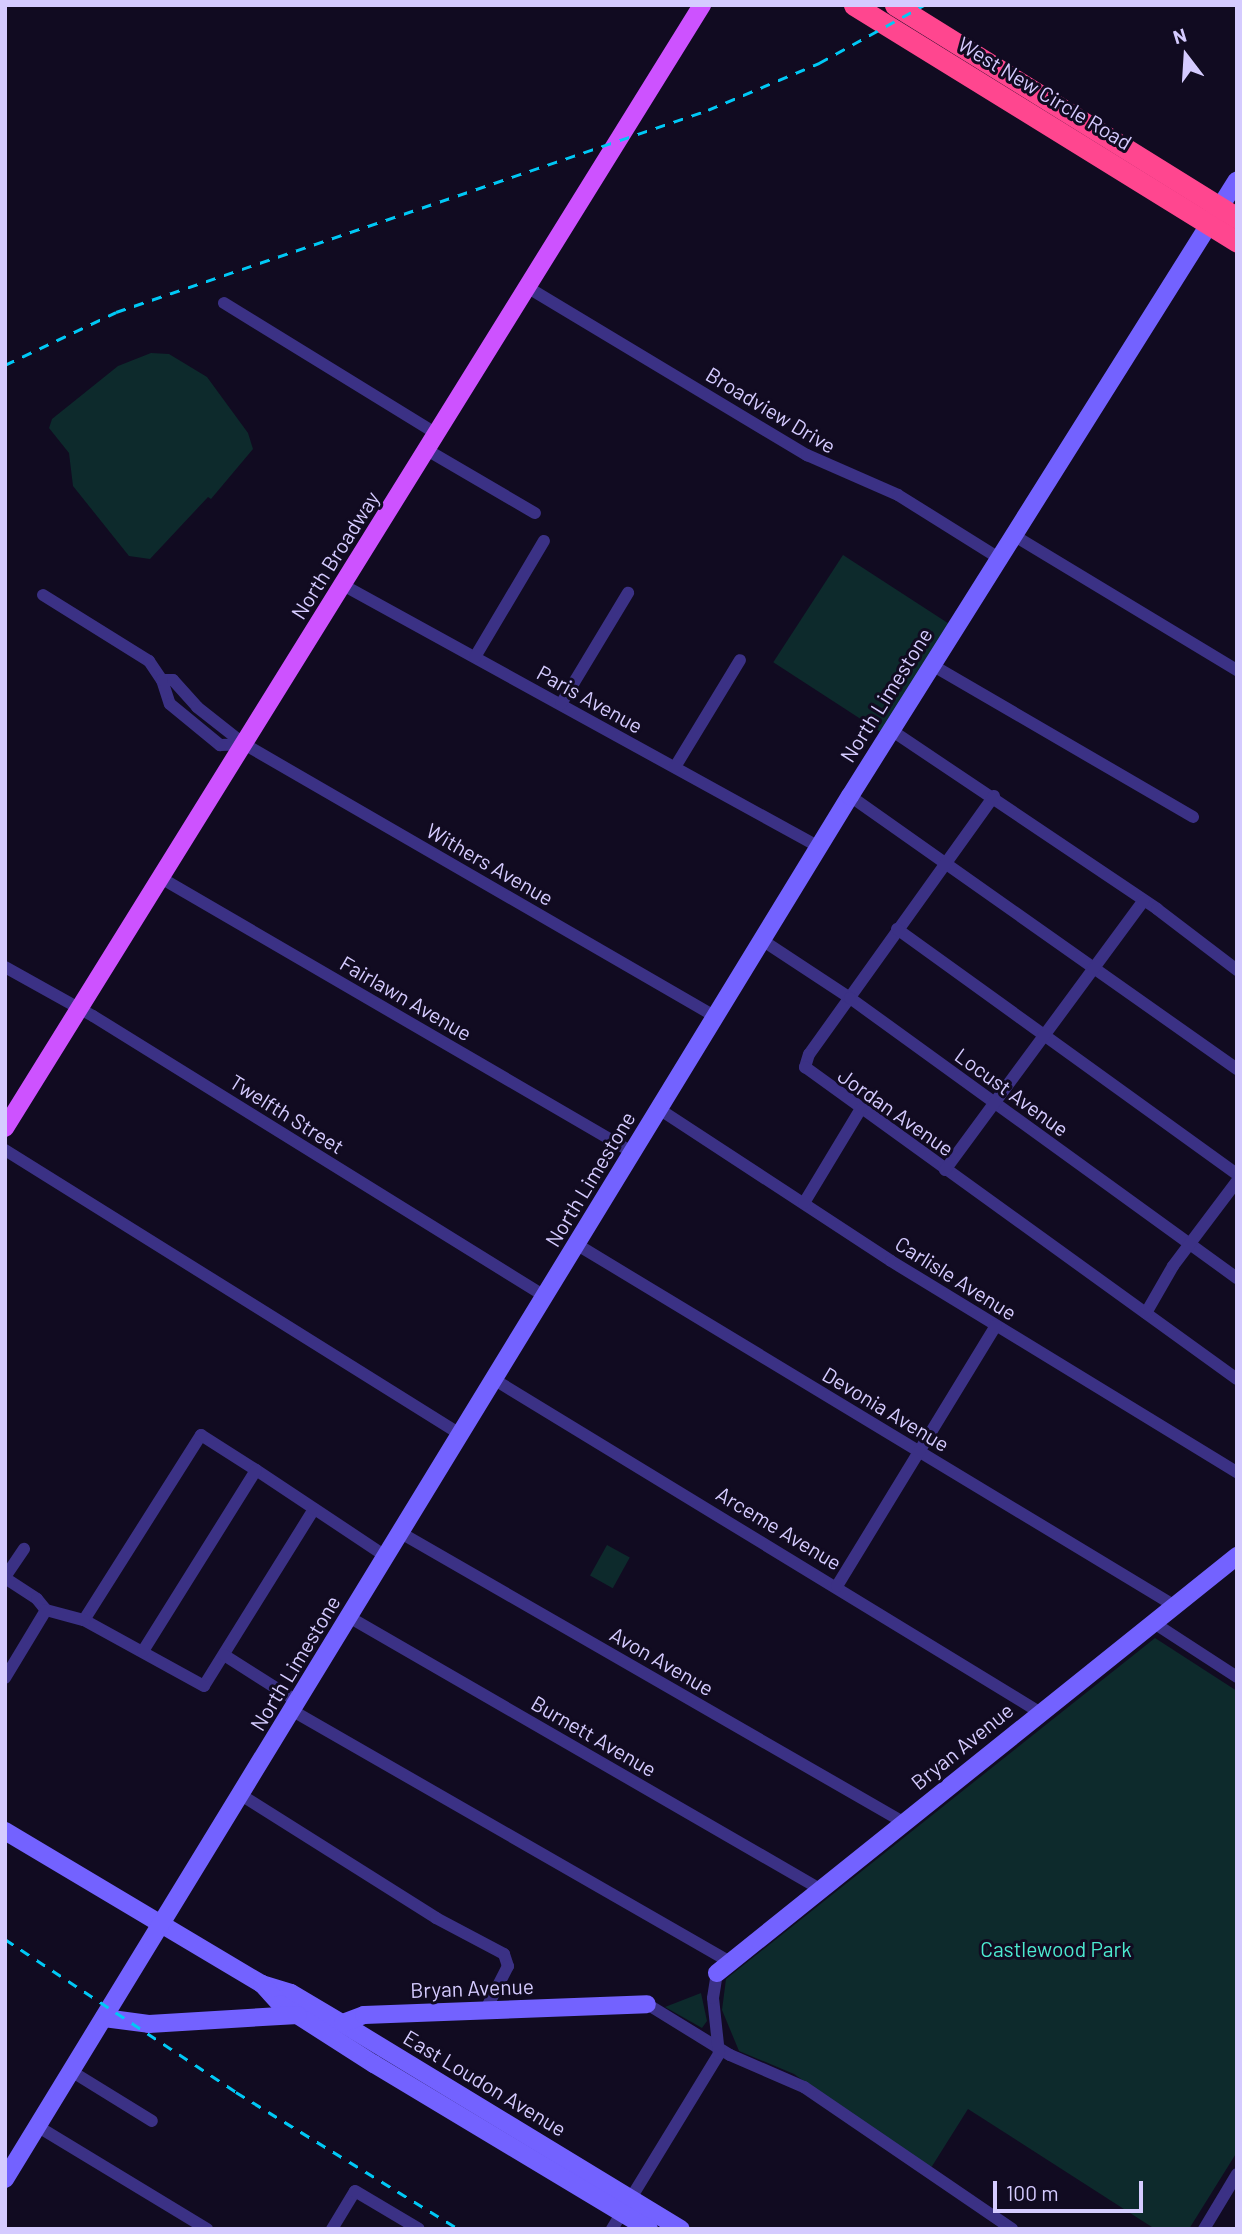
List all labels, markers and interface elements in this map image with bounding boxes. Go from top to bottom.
north arrow [1151,21,1221,91]
text: N [1170,23,1189,48]
street label: West New Circle Road [954,31,1136,155]
street label: Broadview Drive [702,361,840,459]
street label: North Broadway [286,486,384,624]
street label: North Limestone [835,623,937,767]
street label: Paris Avenue [533,660,647,738]
street label: Withers Avenue [422,817,558,911]
street label: Fairlawn Avenue [336,950,476,1046]
street label: Locust Avenue [950,1042,1074,1142]
street label: Jordan Avenue [833,1063,959,1161]
street label: Twelfth Street [225,1069,349,1159]
street label: North Limestone [540,1107,640,1251]
street label: Carlisle Avenue [891,1231,1021,1325]
street label: Devonia Avenue [818,1361,954,1457]
street label: Arceme Avenue [712,1481,846,1575]
street label: North Limestone [245,1591,345,1735]
street label: Avon Avenue [606,1621,718,1701]
street label: Burnett Avenue [527,1690,661,1782]
street label: Bryan Avenue [906,1697,1018,1795]
park label: Castlewood Park [980,1936,1132,1962]
street label: Bryan Avenue [410,1973,534,2003]
street label: East Loudon Avenue [399,2025,571,2141]
scale bar [997,2168,1148,2212]
text: 100 m [1006,2180,1059,2205]

